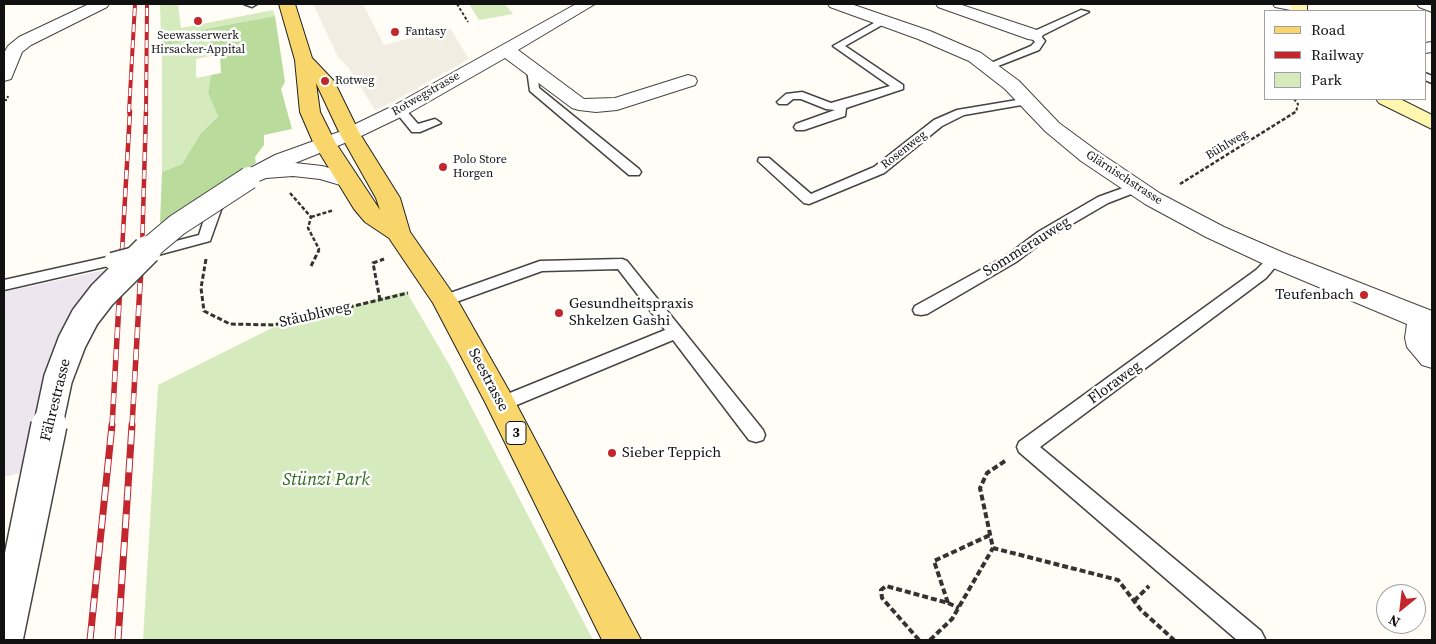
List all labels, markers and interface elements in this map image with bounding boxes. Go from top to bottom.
legend [1264,10,1426,100]
marker: Seewasserwerk Hirsacker-Appital [192,15,204,27]
text: Road [1311,19,1345,40]
place label: Fantasy [405,25,446,39]
marker: Fantasy [389,26,401,38]
place label: Seewasserwerk Hirsacker-Appital [151,29,245,57]
text: Railway [1311,44,1364,65]
street label: Rotwegstrasse [389,69,463,119]
text: Park [1311,69,1342,90]
place label: Rotweg [335,74,374,88]
marker: Rotweg [319,75,331,87]
street label: Bühlweg [1203,127,1251,163]
street label: Rosenweg [878,128,930,172]
street label: Glärnischstrasse [1083,148,1165,208]
place label: Polo Store Horgen [453,153,507,181]
marker: Polo Store Horgen [437,161,449,173]
street label: Sommerauweg [980,213,1074,281]
place label: Teufenbach [1275,286,1354,304]
marker: Teufenbach [1358,289,1370,301]
place label: Gesundheitspraxis Shkelzen Gashi [569,295,694,330]
street label: Stäubliweg [278,298,352,332]
marker: Gesundheitspraxis Shkelzen Gashi [553,307,565,319]
street label: Seestrasse [464,345,512,415]
street label: Fährestrasse [37,357,75,443]
street label: Floraweg [1085,358,1145,408]
road number: 3 [506,422,526,444]
place label: Sieber Teppich [622,444,721,462]
marker: Sieber Teppich [606,447,618,459]
park label: Stünzi Park [282,469,370,491]
north arrow [1376,584,1426,634]
text: N [1385,610,1404,632]

